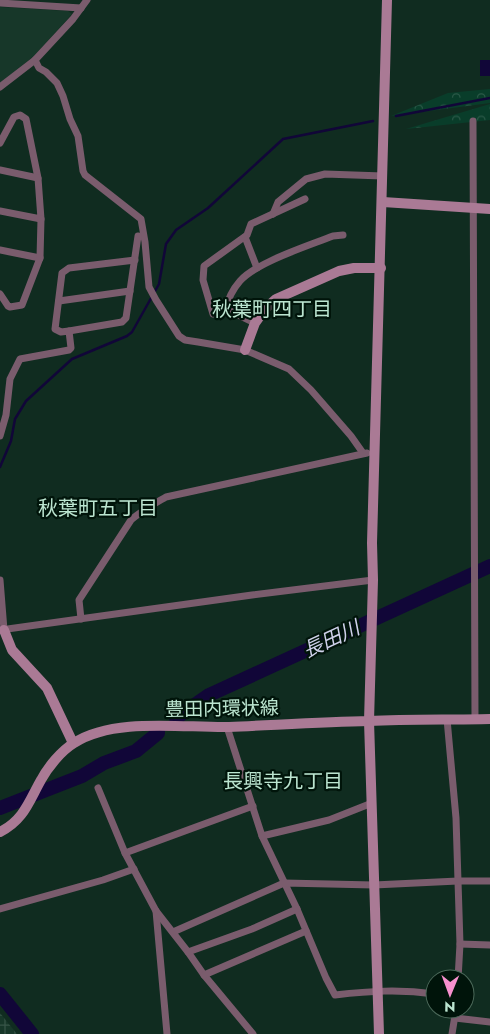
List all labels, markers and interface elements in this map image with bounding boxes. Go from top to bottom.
district label: 秋葉町四丁目 [212,295,332,324]
district label: 秋葉町五丁目 [38,494,158,523]
water label: 長田川 [298,613,366,665]
street label: 豊田内環状線 [165,694,279,723]
district label: 長興寺九丁目 [223,767,343,796]
north arrow [425,969,475,1019]
text: N [444,997,456,1017]

